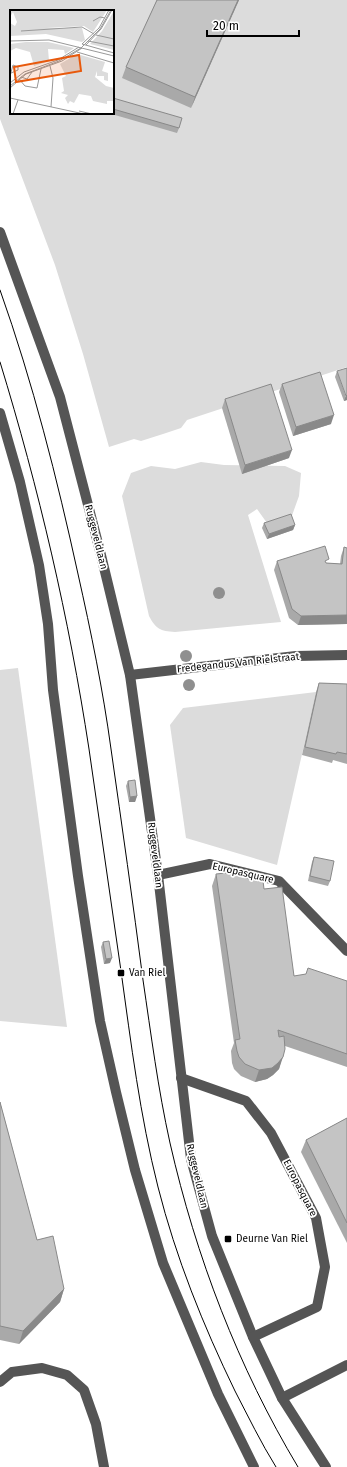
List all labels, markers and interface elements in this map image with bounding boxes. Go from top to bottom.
inset map [10,10,114,114]
scale bar [207,12,299,38]
text: 20 m [213,19,239,33]
street label: Ruggeveldlaan [82,503,110,571]
street label: Fredegandus Van Rielstraat [176,651,300,675]
street label: Ruggeveldlaan [145,821,165,889]
street label: Europasquare [211,860,275,886]
place label: Van Riel [129,967,165,979]
marker: Van Riel [116,968,126,978]
street label: Ruggeveldlaan [184,1142,210,1210]
street label: Europasquare [280,1157,320,1219]
place label: Deurne Van Riel [236,1233,308,1245]
marker: Deurne Van Riel [223,1234,233,1244]

